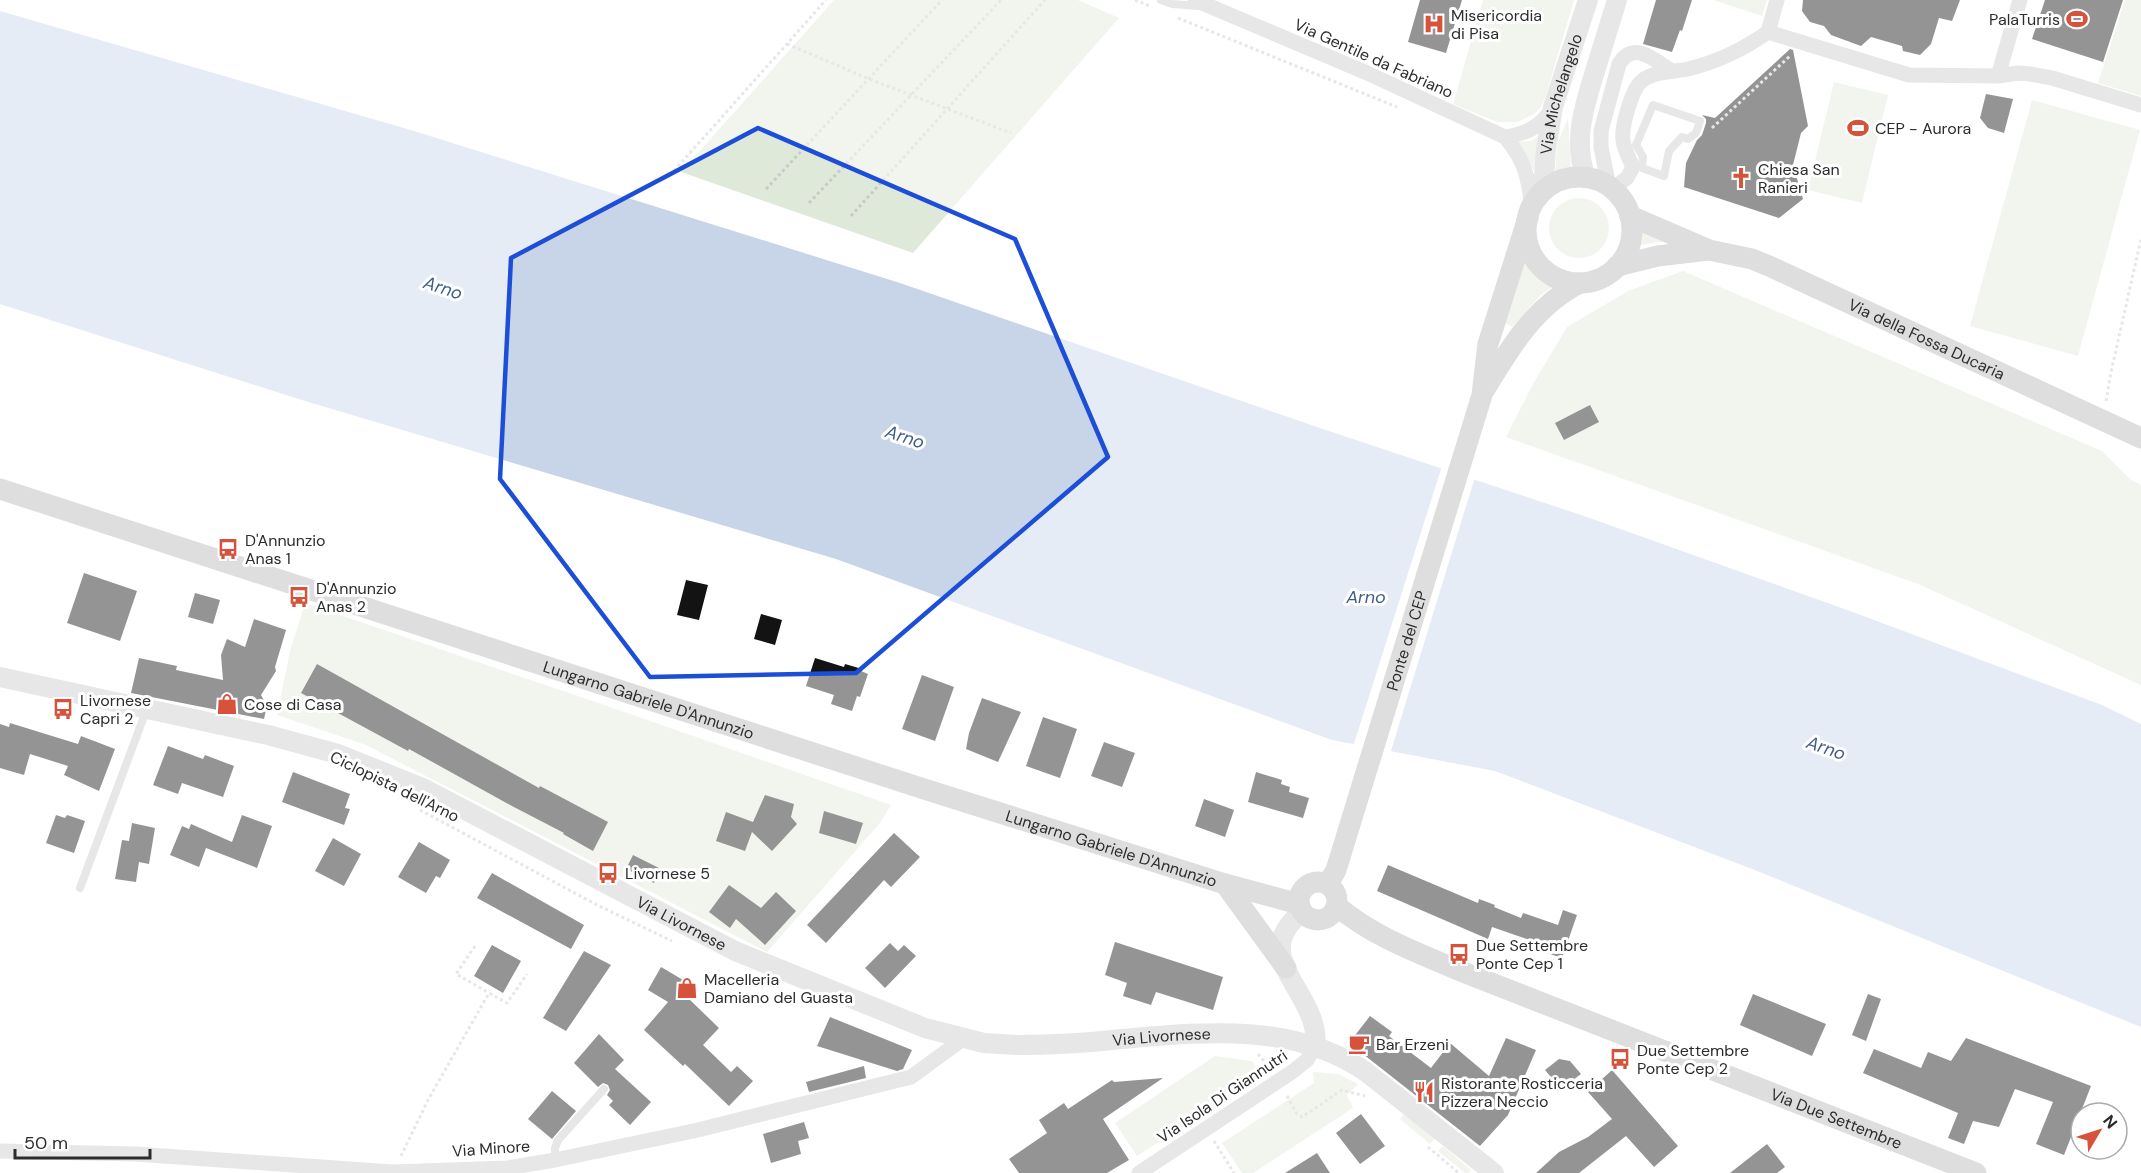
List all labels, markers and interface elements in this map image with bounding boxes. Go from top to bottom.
place label: Misericordia di Pisa [1451,5,1542,44]
sports icon: PalaTurris [2065,7,2089,31]
place label: PalaTurris [1989,9,2060,30]
hospital icon: Misericordia di Pisa [1422,12,1446,36]
street label: Via Gentile da Fabriano [1291,14,1457,103]
street label: Via Michelangelo [1536,31,1587,155]
sports icon: CEP - Aurora [1846,116,1870,140]
place label: CEP - Aurora [1875,118,1971,139]
place label: Chiesa San Ranieri [1758,159,1840,198]
church icon: Chiesa San Ranieri [1729,166,1753,190]
water label: Arno [419,270,466,306]
street label: Via della Fossa Ducaria [1845,294,2008,385]
water label: Arno [881,419,928,455]
place label: D'Annunzio Anas 1 [245,530,326,569]
bus stop icon: D'Annunzio Anas 1 [216,537,240,561]
place label: D'Annunzio Anas 2 [316,578,397,617]
bus stop icon: D'Annunzio Anas 2 [287,585,311,609]
water label: Arno [1345,585,1386,609]
street label: Ponte del CEP [1382,588,1432,694]
street label: Lungarno Gabriele D'Annunzio [540,656,757,744]
place label: Livornese Capri 2 [80,690,151,729]
shop icon: Cose di Casa [215,692,239,716]
place label: Cose di Casa [244,694,341,715]
bus stop icon: Livornese Capri 2 [51,697,75,721]
water label: Arno [1802,730,1849,766]
street label: Ciclopista dell'Arno [327,746,463,827]
street label: Lungarno Gabriele D'Annunzio [1003,805,1220,892]
bus stop icon: Livornese 5 [596,861,620,885]
place label: Livornese 5 [625,863,710,884]
street label: Via Livornese [633,891,730,956]
place label: Due Settembre Ponte Cep 1 [1476,935,1588,974]
bus stop icon: Due Settembre Ponte Cep 1 [1447,942,1471,966]
place label: Macelleria Damiano del Guasta [704,969,853,1008]
shop icon: Macelleria Damiano del Guasta [675,976,699,1000]
street label: Via Livornese [1111,1023,1211,1051]
cafe icon: Bar Erzeni [1347,1032,1371,1056]
place label: Bar Erzeni [1376,1034,1449,1055]
place label: Due Settembre Ponte Cep 2 [1637,1040,1749,1079]
street label: Via Isola Di Giannutri [1153,1045,1291,1148]
bus stop icon: Due Settembre Ponte Cep 2 [1608,1047,1632,1071]
place label: Ristorante Rosticceria Pizzera Neccio [1441,1073,1603,1112]
restaurant icon: Ristorante Rosticceria Pizzera Neccio [1412,1080,1436,1104]
street label: Via Due Settembre [1767,1084,1905,1154]
north arrow [2069,1101,2129,1161]
text: N [2098,1111,2122,1133]
scale bar [15,1122,150,1160]
text: 50 m [24,1131,68,1155]
street label: Via Minore [451,1135,531,1162]

